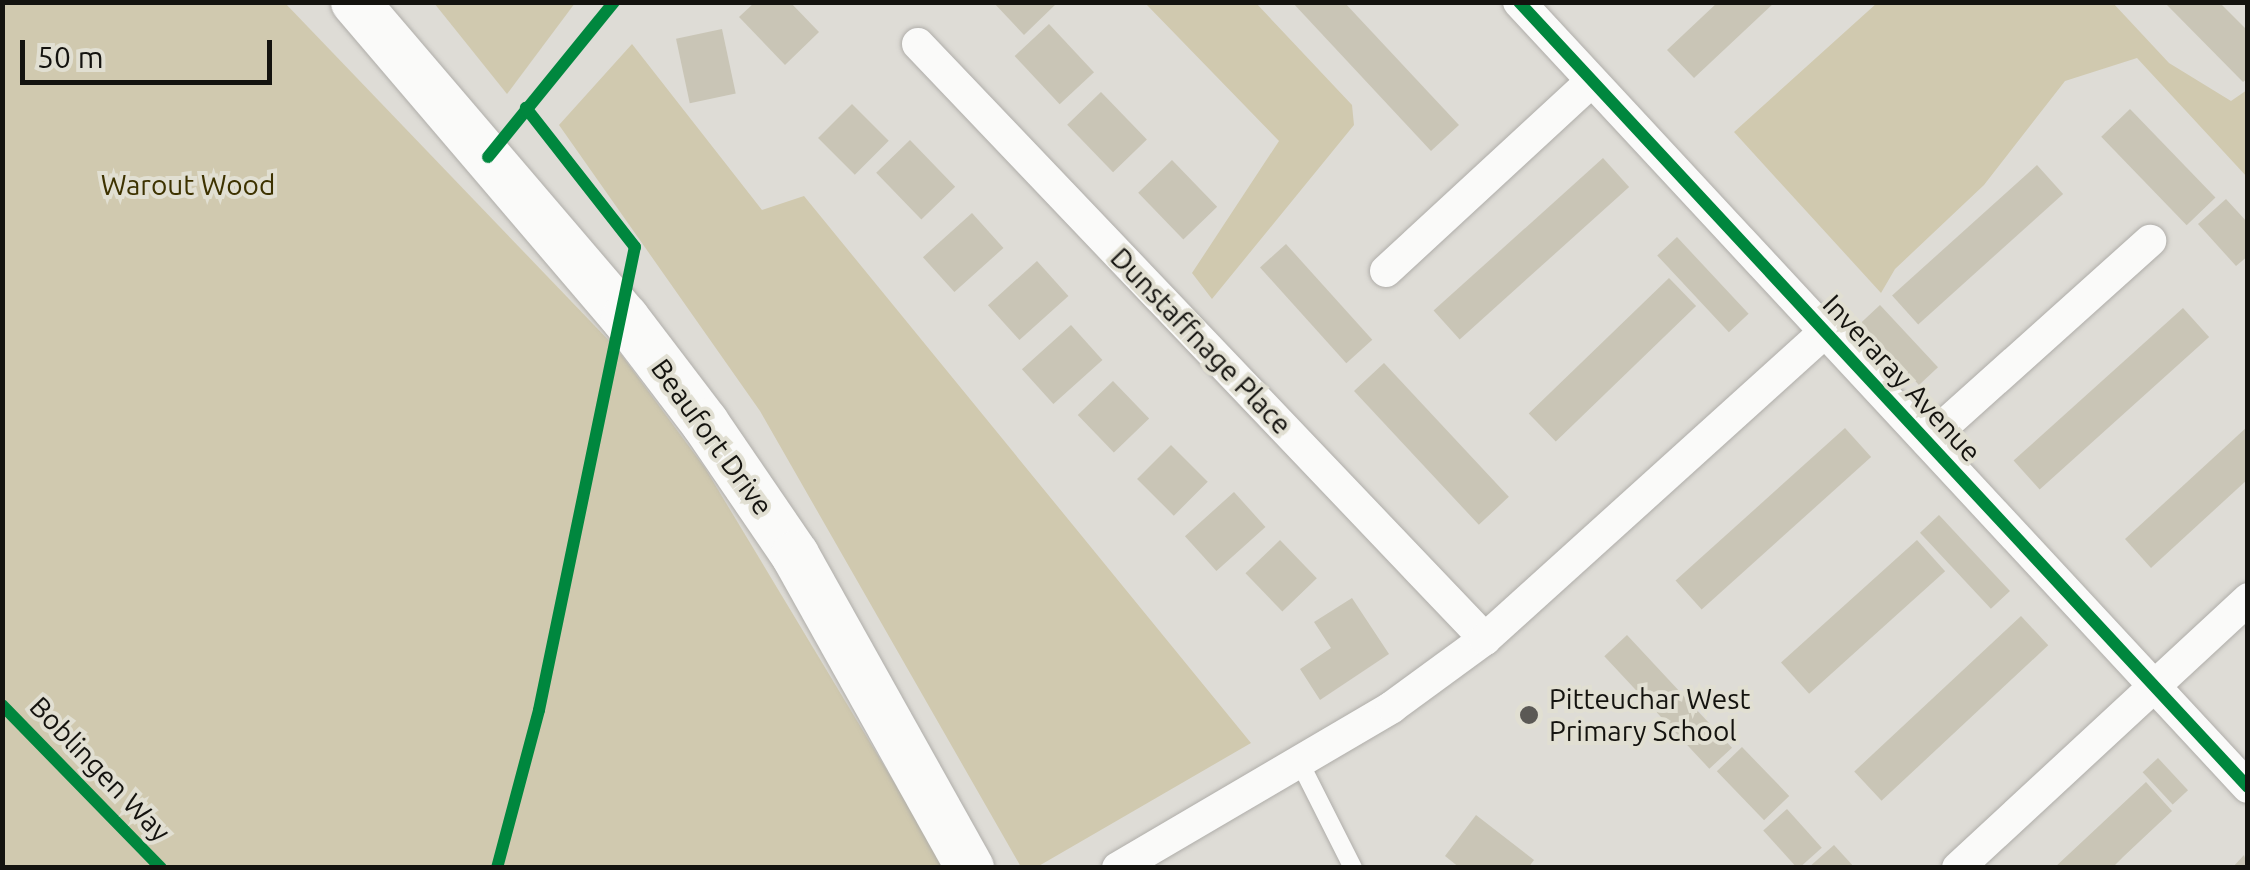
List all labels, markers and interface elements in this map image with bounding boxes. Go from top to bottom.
scale bar [25,20,278,82]
text: 50 m [37,40,104,74]
park label: Warout Wood [101,168,275,202]
street label: Dunstaffnage Place [1104,241,1298,441]
street label: Inveraray Avenue [1816,287,1988,469]
street label: Beaufort Drive [644,352,780,522]
place label: Pitteuchar West Primary School [1549,682,1750,748]
street label: Boblingen Way [23,690,177,848]
marker: Pitteuchar West Primary School [1518,704,1540,726]

